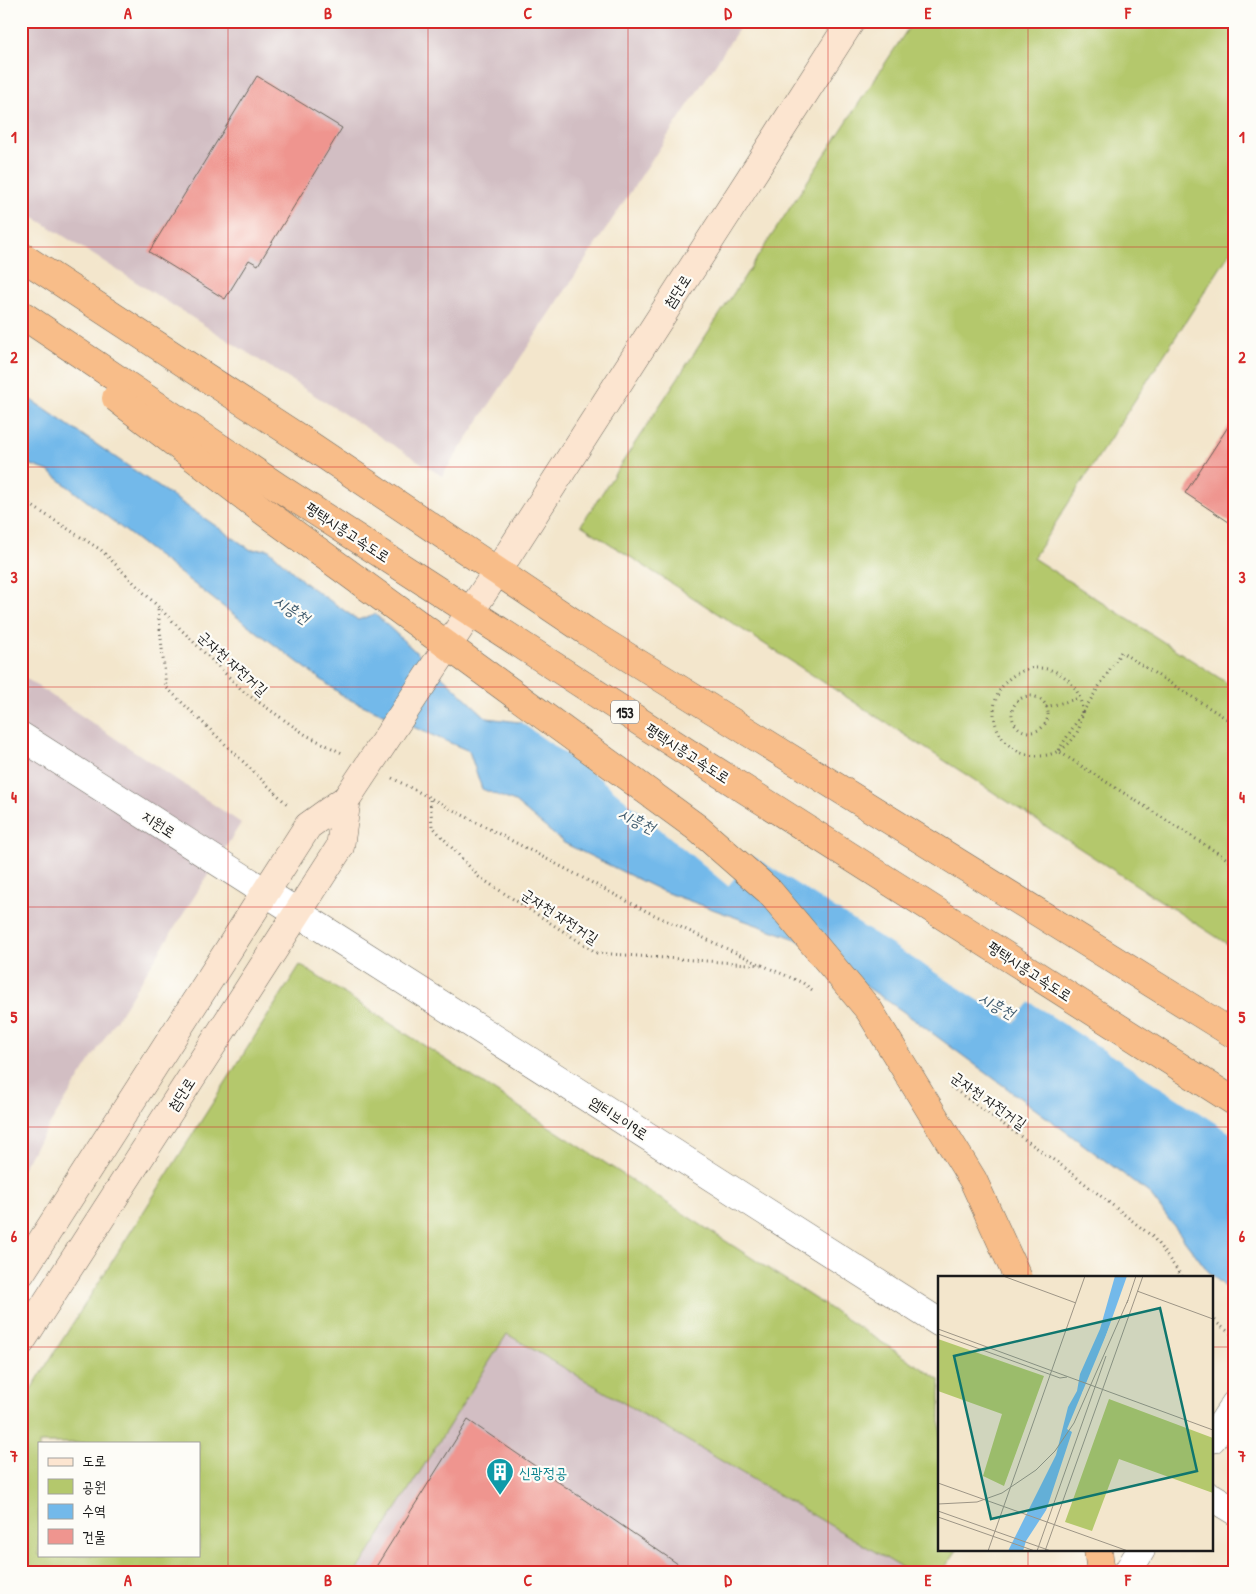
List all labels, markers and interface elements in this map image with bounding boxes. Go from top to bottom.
text: A [124,2,132,24]
text: B [324,2,332,24]
text: C [524,2,533,24]
text: D [724,2,732,24]
text: E [924,2,932,24]
text: F [1124,2,1132,24]
text: 1 [11,126,17,148]
text: 1 [1239,126,1245,148]
street label: 첨단로 [658,270,696,312]
text: 2 [10,346,18,368]
text: 2 [1238,346,1246,368]
street label: 평택시흥고속도로 [302,497,394,567]
text: 3 [10,566,18,588]
text: 3 [1238,566,1246,588]
water label: 시흥천 [270,589,316,630]
street label: 군자천 자전거길 [193,626,273,700]
road number: 153 [611,700,639,724]
street label: 평택시흥고속도로 [642,718,734,788]
text: 4 [11,786,17,808]
text: 4 [1239,786,1245,808]
water label: 시흥천 [615,802,661,839]
street label: 지원로 [138,805,180,843]
street label: 군자천 자전거길 [517,883,603,949]
street label: 평택시흥고속도로 [984,936,1076,1006]
water label: 시흥천 [975,986,1021,1025]
text: 5 [11,1006,18,1028]
text: 5 [1239,1006,1246,1028]
street label: 군자천 자전거길 [947,1066,1031,1134]
street label: 첨단로 [162,1073,200,1115]
street label: 엠티브이9로 [586,1091,652,1145]
text: 6 [11,1225,18,1247]
text: 6 [1239,1225,1246,1247]
inset map [938,1276,1214,1552]
legend [38,1442,200,1556]
text: 7 [9,1445,18,1467]
text: 7 [1237,1445,1246,1467]
text: 도로 [82,1450,106,1471]
building icon: 신광정공 [485,1457,515,1496]
place label: 신광정공 [519,1462,567,1483]
text: 공원 [82,1476,106,1497]
text: 수역 [82,1500,106,1521]
text: 건물 [82,1526,106,1547]
text: A [124,1569,132,1591]
text: B [324,1569,332,1591]
text: C [524,1569,533,1591]
text: D [724,1569,732,1591]
text: E [924,1569,932,1591]
text: F [1124,1569,1132,1591]

